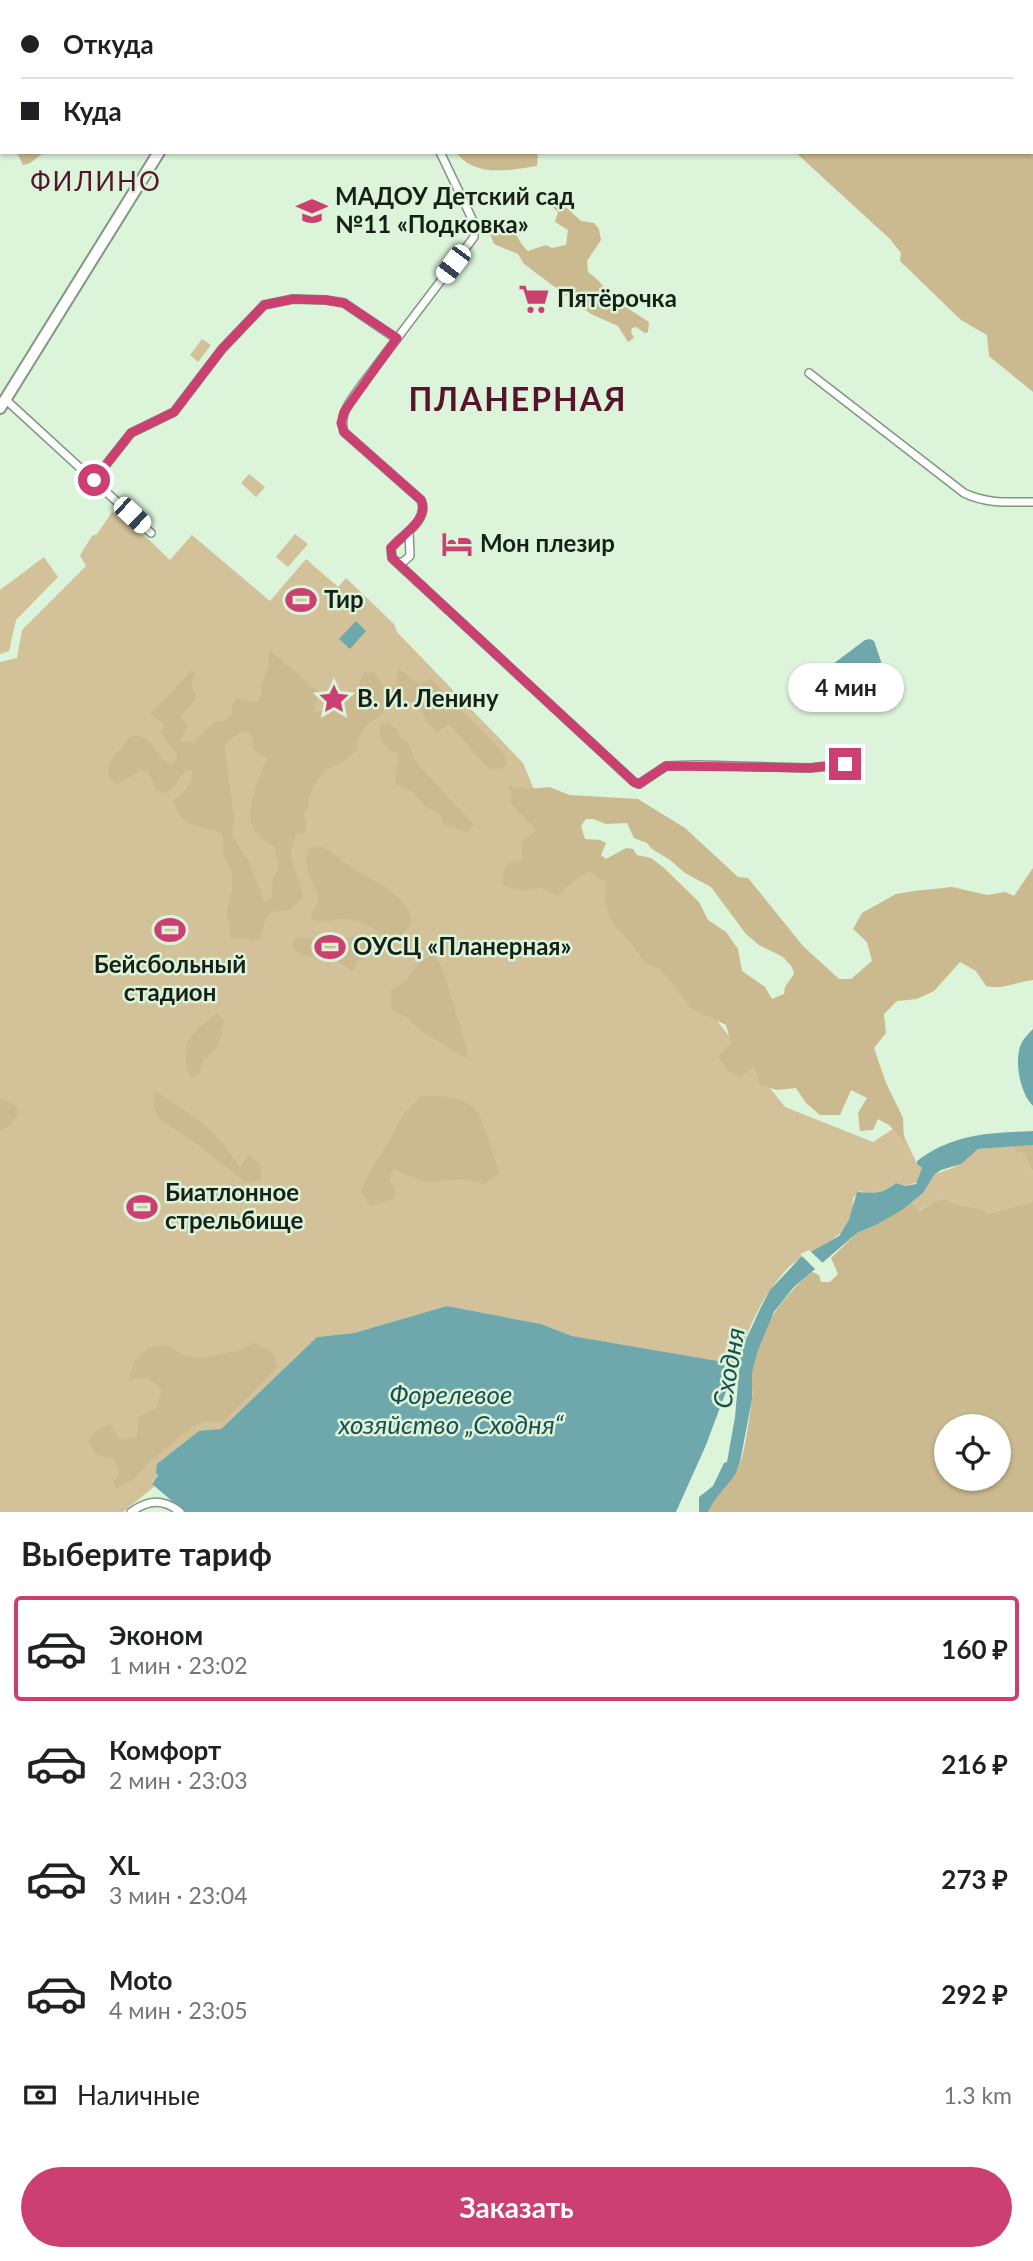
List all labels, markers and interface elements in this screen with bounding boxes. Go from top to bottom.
text: Откуда [63,28,154,60]
text: Куда [63,95,122,127]
district label: ФИЛИНО [30,165,162,197]
place label: МАДОУ Детский сад №11 «Подковка» [335,181,574,238]
school or university icon: МАДОУ Детский сад №11 «Подковка» [295,194,329,228]
car [432,241,475,287]
supermarket icon: Пятёрочка [517,282,551,316]
place label: Пятёрочка [557,283,677,312]
district label: ПЛАНЕРНАЯ [408,379,628,418]
route start [78,464,110,496]
car [110,493,155,537]
hotel icon: Мон плезир [440,527,474,561]
place label: Мон плезир [480,528,615,557]
sports icon: Тир [284,583,318,617]
place label: Тир [324,584,364,613]
callout: 4 мин [787,662,903,712]
text: 4 мин [815,673,877,701]
place icon: В. И. Ленину [317,682,351,716]
place label: В. И. Ленину [357,683,499,712]
route end [829,748,861,780]
sports icon: Бейсбольный стадион [153,913,187,947]
sports icon: ОУСЦ «Планерная» [313,930,347,964]
place label: ОУСЦ «Планерная» [353,931,571,960]
place label: Бейсбольный стадион [94,949,246,1006]
place label: Биатлонное стрельбище [165,1177,303,1234]
sports icon: Биатлонное стрельбище [125,1190,159,1224]
water label: Сходня [705,1325,751,1411]
water label: Форелевое хозяйство „Сходня“ [337,1378,565,1440]
map controls [934,1414,1011,1491]
button: locate [934,1414,1011,1491]
text: Выберите тариф [21,1534,272,1573]
icon: car [25,1617,88,1680]
text: Эконом [109,1619,203,1651]
text: 160 ₽ [941,1633,1008,1665]
text: 1 мин · 23:02 [109,1651,248,1679]
icon: car [25,1732,88,1795]
text: Комфорт [109,1734,221,1766]
text: 216 ₽ [941,1748,1008,1780]
text: 2 мин · 23:03 [109,1766,248,1794]
icon: car [25,1847,88,1910]
text: XL [109,1849,140,1881]
text: 273 ₽ [941,1863,1008,1895]
text: 3 мин · 23:04 [109,1881,248,1909]
icon: car [25,1962,88,2025]
text: Moto [109,1964,172,1996]
text: 292 ₽ [941,1978,1008,2010]
text: 4 мин · 23:05 [109,1996,248,2024]
icon: cash [21,2076,59,2114]
text: Наличные [77,2079,200,2111]
text: 1.3 km [943,2081,1012,2109]
button: Заказать [21,2167,1012,2247]

